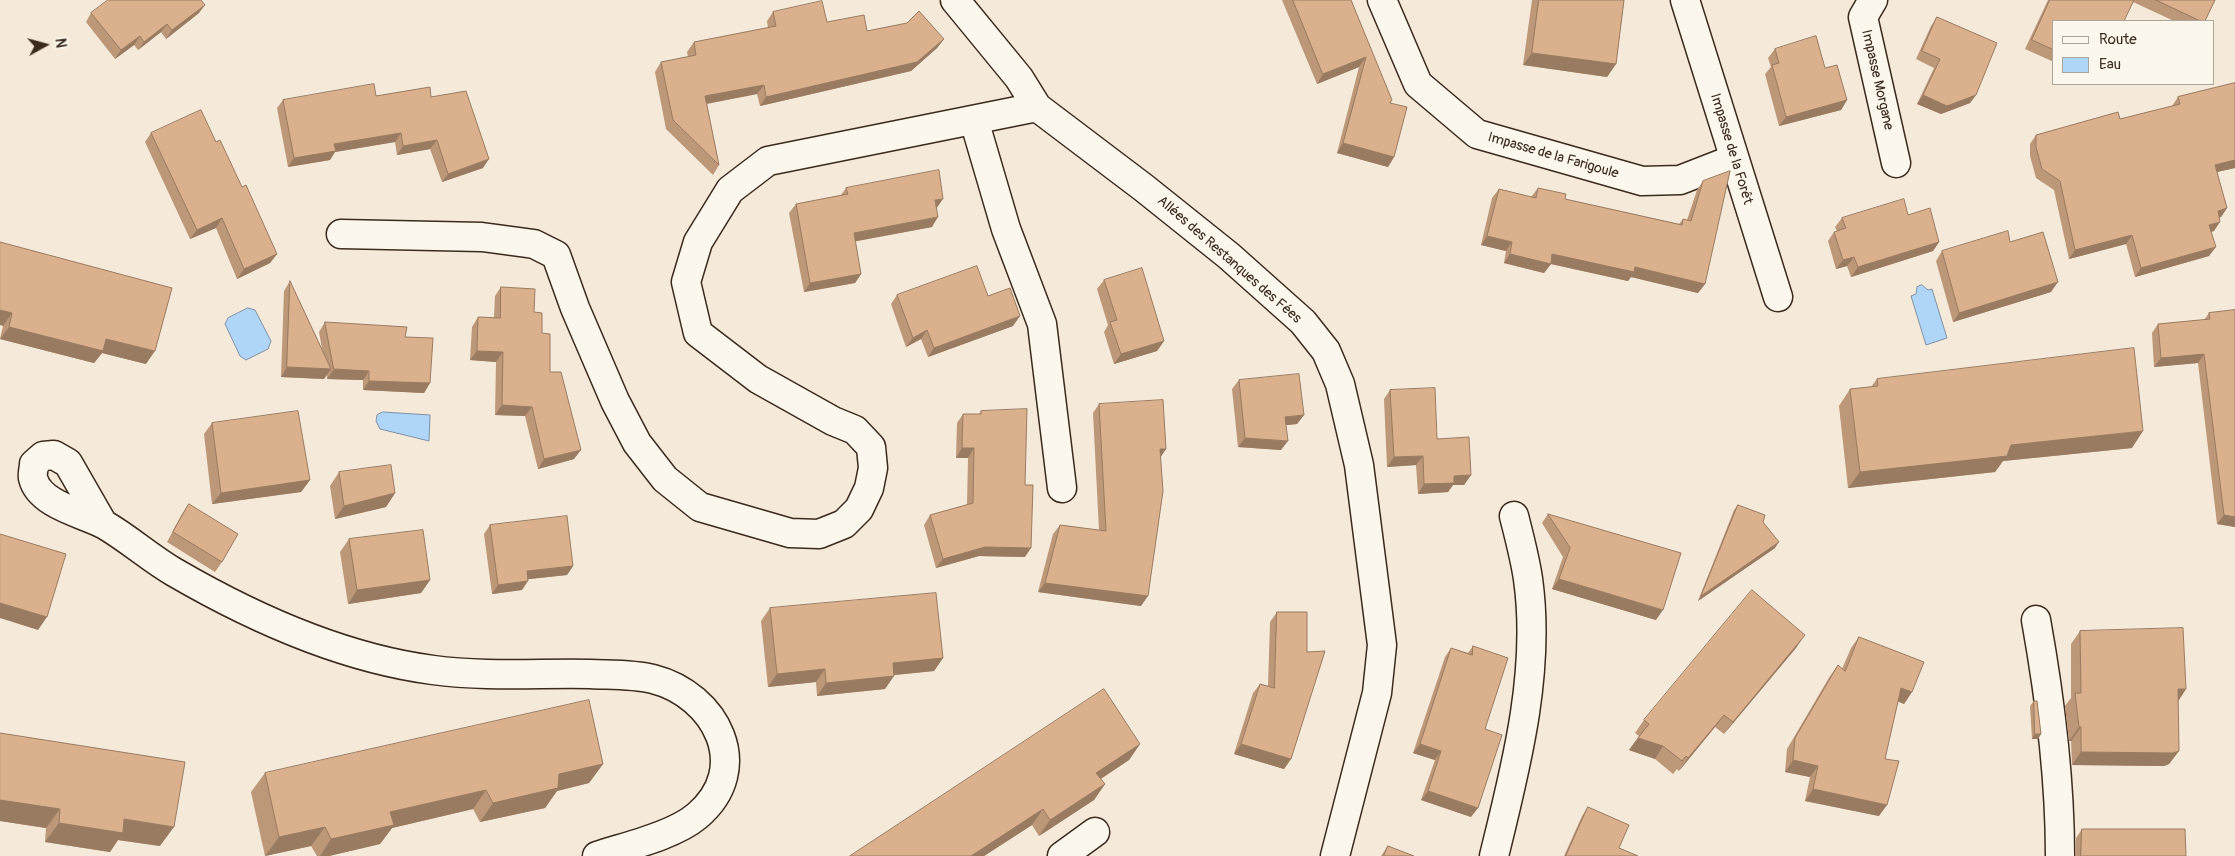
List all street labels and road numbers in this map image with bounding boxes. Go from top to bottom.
street label: Impasse Morgane [1857,28,1897,132]
street label: Impasse de la Forêt [1706,91,1756,207]
street label: Impasse de la Farigoule [1486,129,1620,183]
street label: Allées des Restanques des Fées [1153,193,1305,327]

